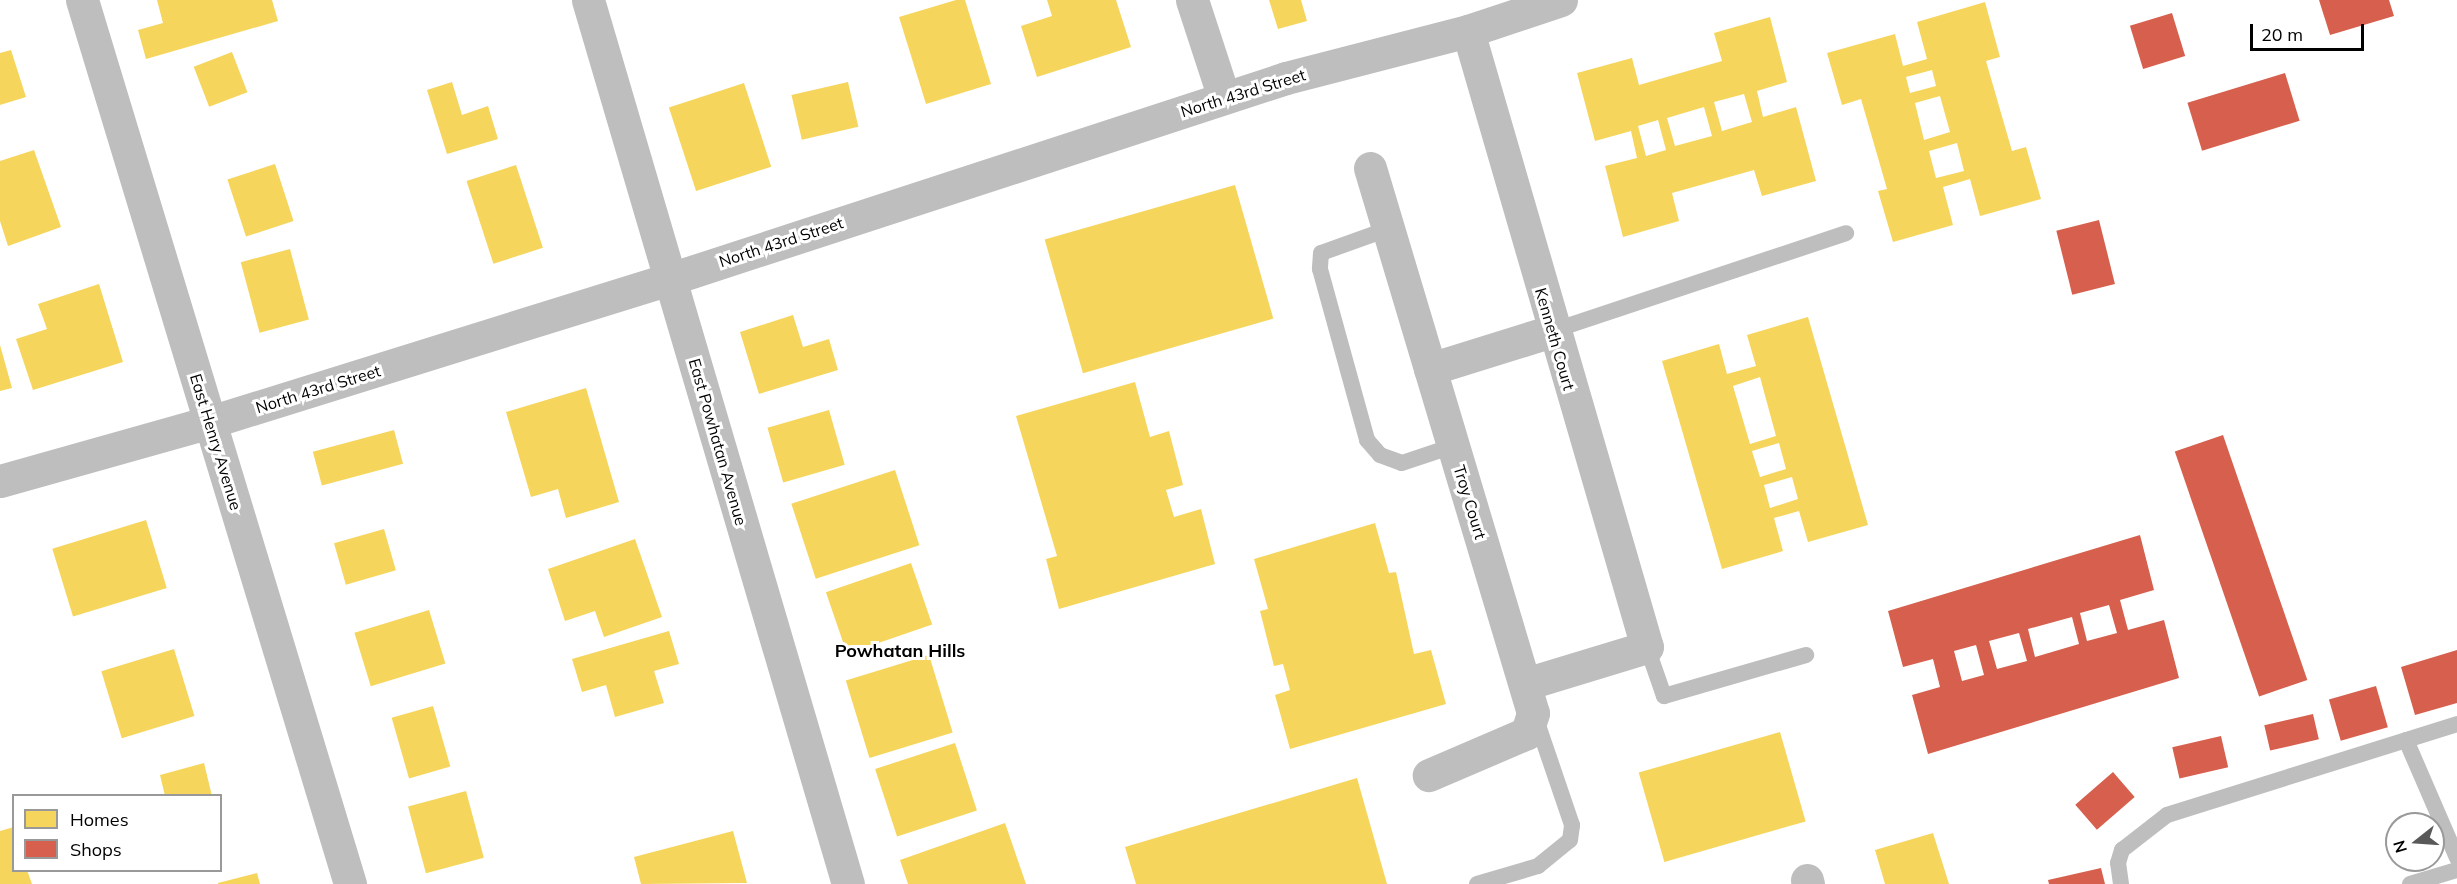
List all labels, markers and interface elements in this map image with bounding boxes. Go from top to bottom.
scale bar [2253,12,2367,50]
text: 20 m [2261,23,2303,46]
street label: North 43rd Street [1178,65,1308,121]
street label: North 43rd Street [717,213,845,271]
street label: Kenneth Court [1531,285,1579,393]
street label: East Powhatan Avenue [685,356,751,528]
street label: North 43rd Street [253,361,383,417]
street label: East Henry Avenue [186,372,246,512]
street label: Troy Court [1450,463,1490,541]
district label: Powhatan Hills [835,640,965,662]
legend [12,794,222,872]
text: Homes [70,808,129,831]
north arrow [2385,812,2445,872]
text: Shops [70,838,122,861]
text: N [2388,838,2411,855]

